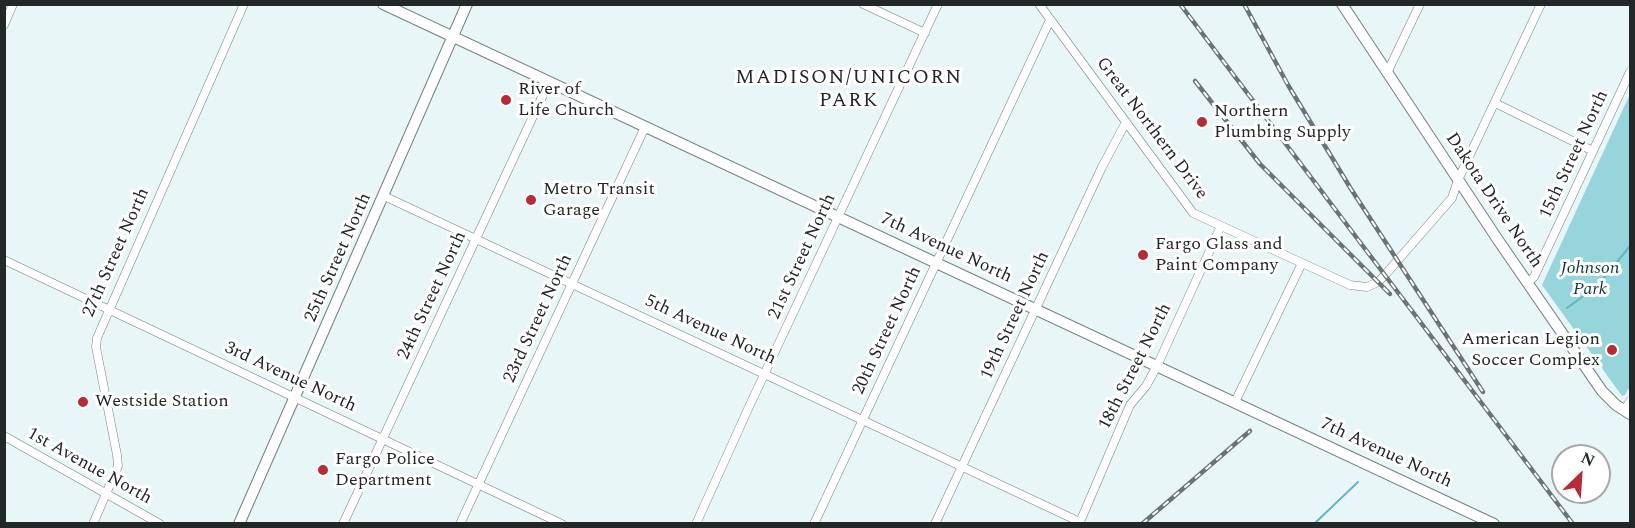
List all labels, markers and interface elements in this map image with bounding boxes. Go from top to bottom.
street label: Great Northern Drive [1090,54,1212,204]
district label: MADISON/UNICORN PARK [735,67,963,114]
place label: River of Life Church [518,79,614,122]
street label: 15th Street North [1536,87,1614,223]
marker: River of Life Church [499,93,513,107]
place label: Northern Plumbing Supply [1214,101,1351,144]
marker: Northern Plumbing Supply [1195,115,1209,129]
street label: Dakota Drive North [1440,129,1546,273]
place label: Metro Transit Garage [543,179,655,222]
street label: 27th Street North [79,185,155,321]
street label: 25th Street North [301,190,377,326]
street label: 21st Street North [764,191,842,323]
marker: Metro Transit Garage [524,193,538,207]
street label: 7th Avenue North [877,209,1015,289]
street label: 24th Street North [394,228,472,364]
place label: Fargo Glass and Paint Company [1155,234,1283,276]
street label: 19th Street North [977,248,1055,384]
marker: Fargo Glass and Paint Company [1136,248,1150,262]
street label: 23rd Street North [500,251,578,387]
park label: Johnson Park [1561,258,1619,300]
street label: 20th Street North [849,263,927,399]
street label: 5th Avenue North [641,291,779,371]
street label: 18th Street North [1095,300,1177,434]
place label: American Legion Soccer Complex [1461,329,1600,372]
street label: 3rd Avenue North [221,338,359,418]
marker: American Legion Soccer Complex [1605,343,1619,357]
place label: Westside Station [95,391,229,413]
marker: Westside Station [76,395,90,409]
street label: 7th Avenue North [1317,414,1455,494]
street label: 1st Avenue North [23,424,155,510]
north arrow [1551,444,1611,504]
text: N [1577,446,1599,473]
place label: Fargo Police Department [335,449,435,492]
marker: Fargo Police Department [316,463,330,477]

